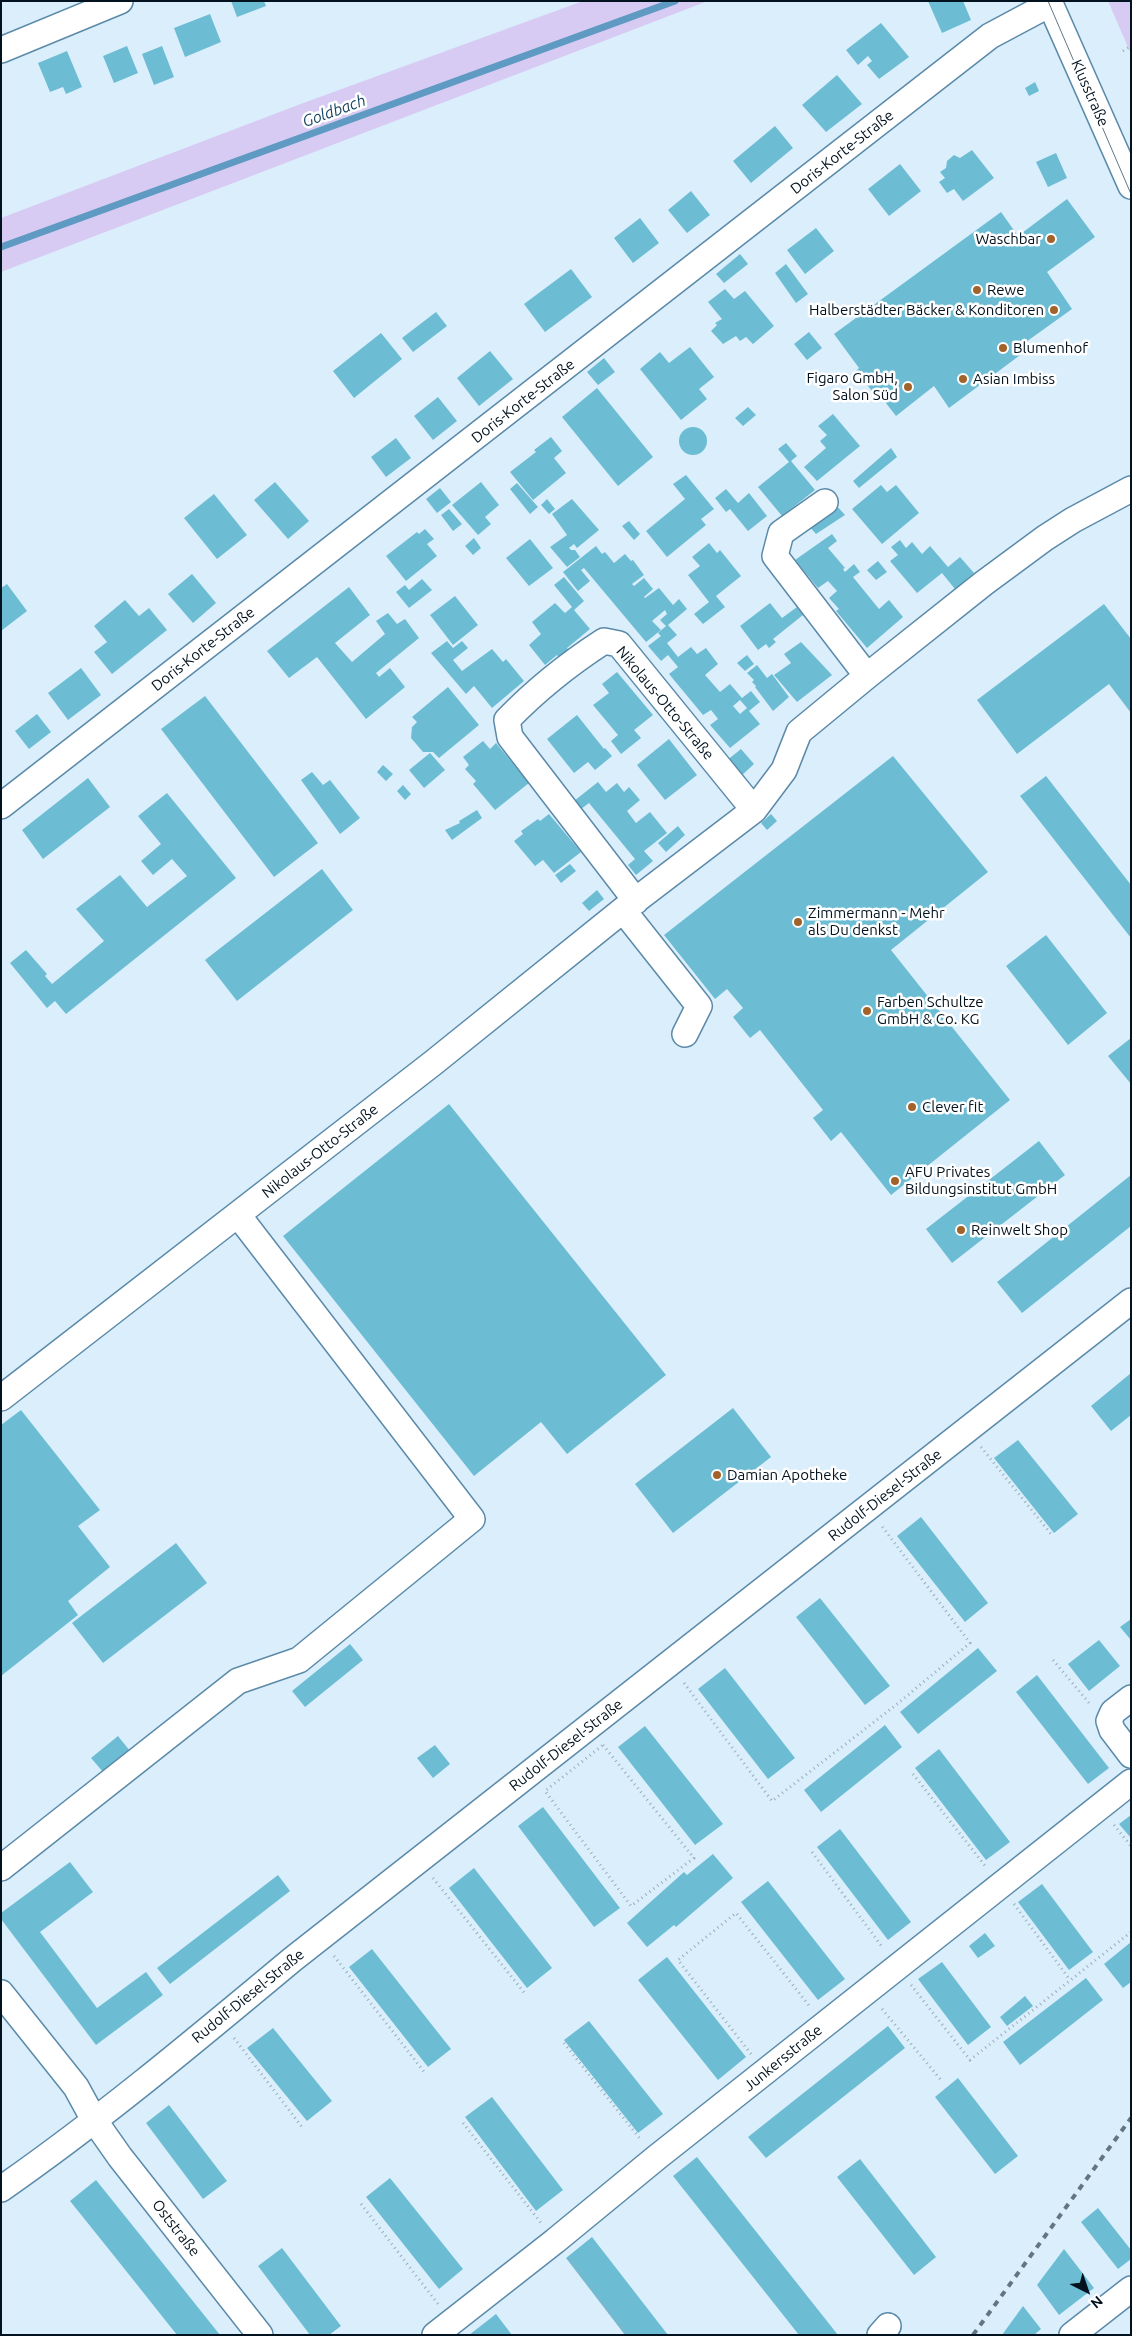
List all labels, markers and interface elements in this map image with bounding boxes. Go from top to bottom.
street label: Klusstraße [1067,57,1113,129]
water label: Goldbach [300,91,368,131]
street label: Doris-Korte-Straße [787,106,897,198]
place label: Waschbar [975,230,1041,248]
marker: Waschbar [1045,233,1057,245]
place label: Rewe [987,281,1024,299]
marker: Rewe [971,284,983,296]
place label: Halberstädter Bäcker & Konditoren [809,301,1044,319]
marker: Halberstädter Bäcker & Konditoren [1048,304,1060,316]
place label: Blumenhof [1013,339,1088,357]
marker: Blumenhof [997,342,1009,354]
street label: Doris-Korte-Straße [468,355,578,447]
place label: Figaro GmbH, Salon Süd [806,369,898,404]
place label: Asian Imbiss [973,370,1055,388]
marker: Asian Imbiss [957,373,969,385]
marker: Figaro GmbH, Salon Süd [902,381,914,393]
street label: Doris-Korte-Straße [148,603,258,695]
street label: Nikolaus-Otto-Straße [612,643,718,763]
place label: Zimmermann - Mehr als Du denkst [808,904,945,939]
marker: Zimmermann - Mehr als Du denkst [792,916,804,928]
place label: Farben Schultze GmbH & Co. KG [877,993,984,1028]
marker: Farben Schultze GmbH & Co. KG [861,1005,873,1017]
place label: Clever fit [922,1098,983,1116]
street label: Nikolaus-Otto-Straße [258,1100,382,1202]
marker: Clever fit [906,1101,918,1113]
place label: AFU Privates Bildungsinstitut GmbH [905,1163,1057,1198]
marker: AFU Privates Bildungsinstitut GmbH [889,1175,901,1187]
place label: Reinwelt Shop [971,1221,1068,1239]
marker: Reinwelt Shop [955,1224,967,1236]
street label: Rudolf-Diesel-Straße [825,1445,945,1545]
place label: Damian Apotheke [727,1466,847,1484]
marker: Damian Apotheke [711,1469,723,1481]
street label: Rudolf-Diesel-Straße [506,1695,626,1795]
street label: Rudolf-Diesel-Straße [188,1945,308,2047]
street label: Junkersstraße [740,2021,826,2095]
street label: Oststraße [148,2196,204,2260]
north arrow [1062,2266,1112,2316]
text: N [1088,2293,1106,2312]

